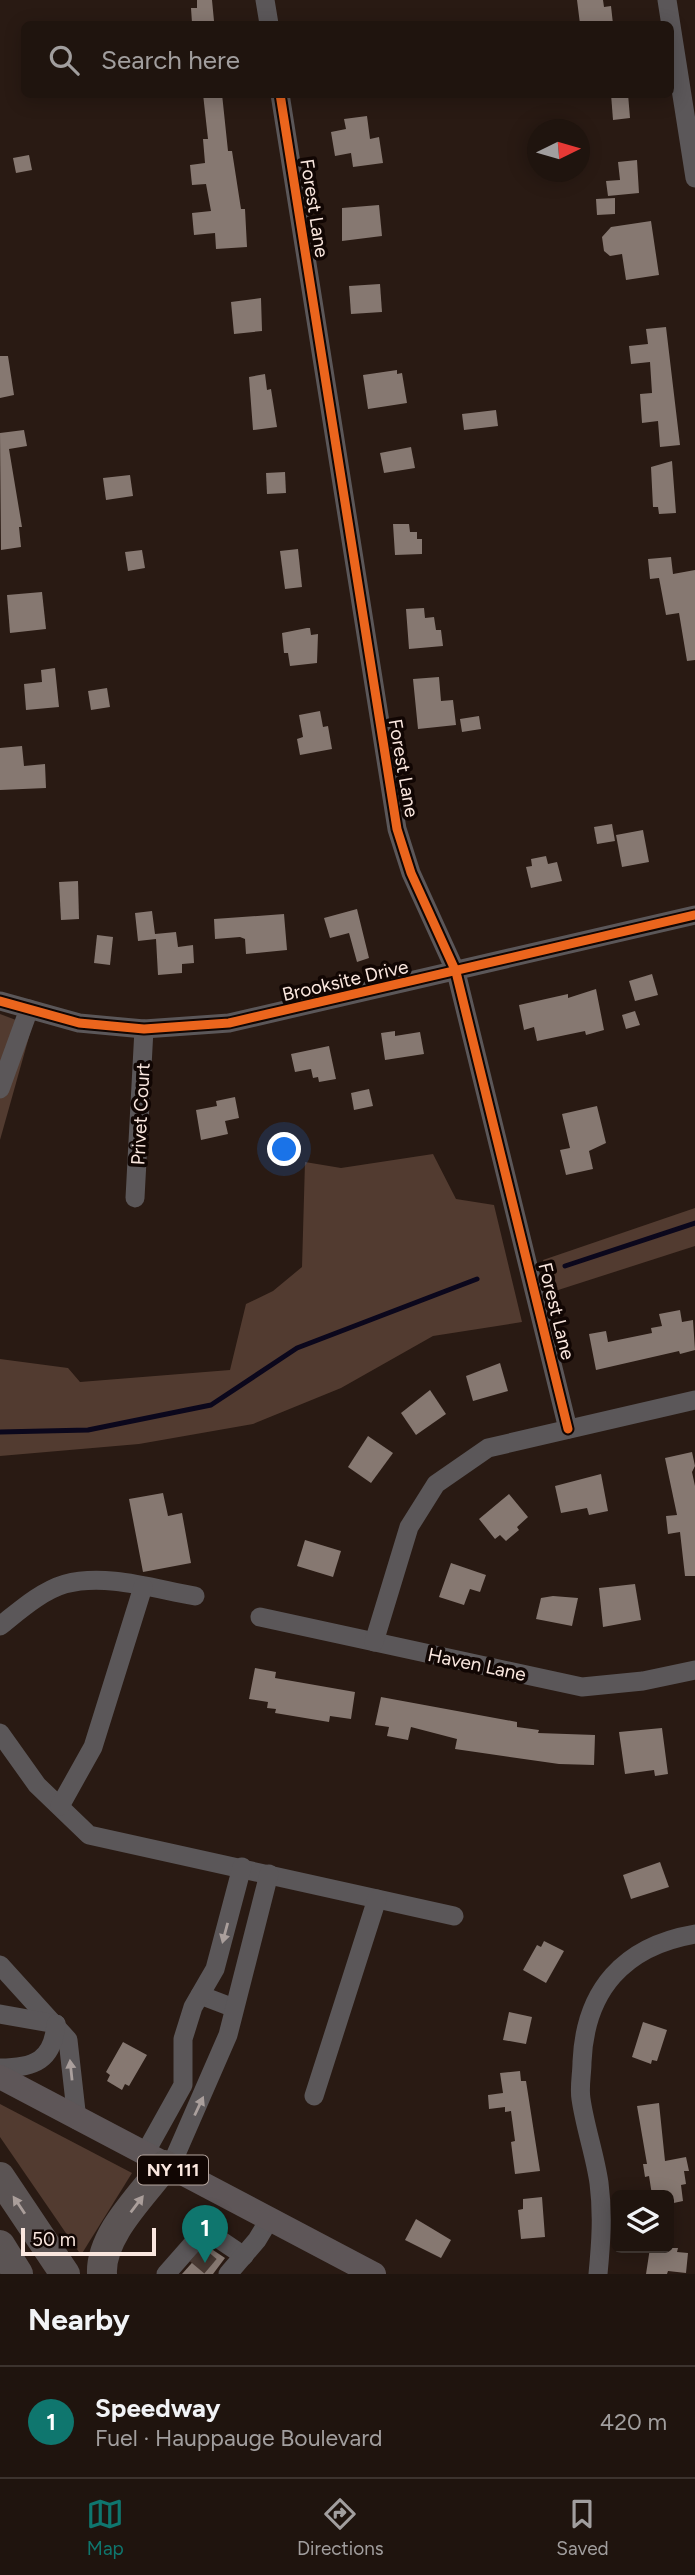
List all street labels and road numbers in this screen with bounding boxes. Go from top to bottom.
street label: Forest Lane [295,157,334,259]
street label: Forest Lane [384,717,423,819]
street label: Brooksite Drive [280,955,410,1006]
street label: Privet Court [126,1062,155,1166]
street label: Forest Lane [533,1260,580,1362]
street label: Haven Lane [426,1643,528,1686]
road number: NY 111 [138,2156,208,2184]

